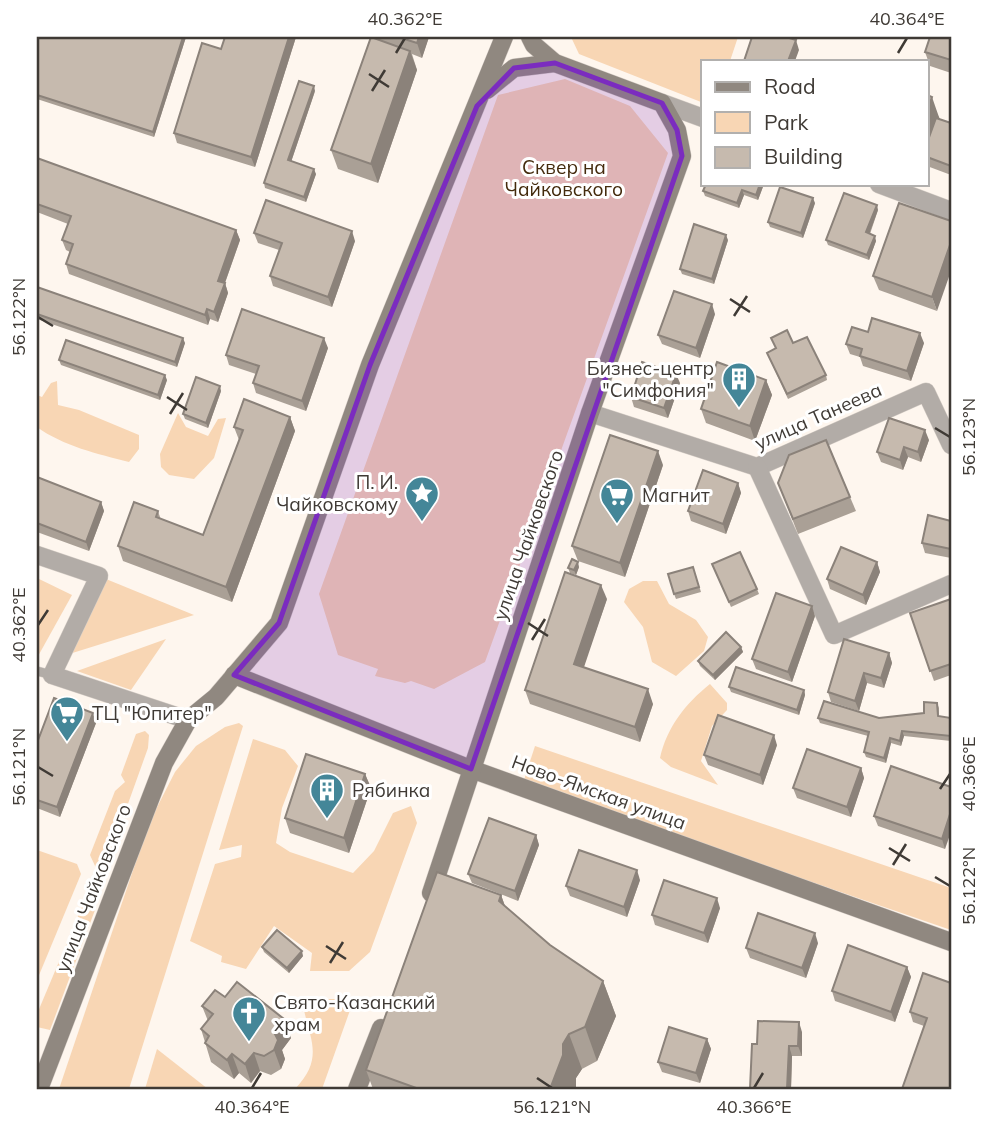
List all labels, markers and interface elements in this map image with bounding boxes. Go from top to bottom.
text: 40.362°E [367,7,443,30]
text: 40.364°E [869,7,945,30]
legend [701,60,928,186]
text: Road [764,73,815,99]
text: Park [764,109,808,135]
text: Building [764,143,843,169]
park label: Сквер на Чайковского [505,155,623,201]
text: 56.122°N [7,278,30,356]
place label: Бизнес-центр "Симфония" [587,356,714,402]
building icon: Бизнес-центр "Симфония" [720,360,758,409]
street label: улица Танеева [751,377,885,455]
text: 56.123°N [957,398,980,476]
street label: улица Чайковского [488,447,568,623]
place label: П. И. Чайковскому [276,470,398,516]
place icon: П. И. Чайковскому [403,474,441,523]
supermarket icon: Магнит [598,476,636,525]
place label: Магнит [642,483,710,507]
text: 40.362°E [7,587,30,663]
supermarket icon: ТЦ "Юпитер" [48,694,86,743]
place label: ТЦ "Юпитер" [92,701,212,725]
text: 56.121°N [7,728,30,806]
text: 40.366°E [957,736,980,812]
street label: Ново-Ямская улица [509,749,689,835]
building icon: Рябинка [308,771,346,820]
place label: Рябинка [352,778,430,802]
street label: улица Чайковского [50,800,136,976]
text: 56.122°N [957,847,980,925]
place label: Свято-Казанский храм [274,990,435,1036]
church icon: Свято-Казанский храм [230,994,268,1043]
text: 40.364°E [214,1095,290,1118]
text: 56.121°N [513,1095,591,1118]
text: 40.366°E [716,1095,792,1118]

